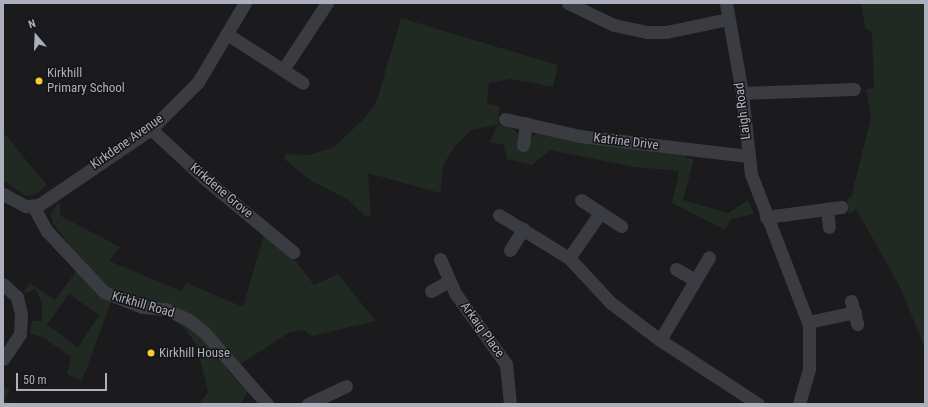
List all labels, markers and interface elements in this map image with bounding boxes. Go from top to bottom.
north arrow [16,16,56,56]
text: N [27,17,37,31]
place label: Kirkhill Primary School [47,66,125,97]
marker: Kirkhill Primary School [34,76,44,86]
street label: Laigh Road [732,82,754,140]
street label: Kirkdene Avenue [88,111,166,173]
street label: Katrine Drive [593,130,659,154]
street label: Kirkdene Grove [186,160,256,222]
street label: Kirkhill Road [110,289,176,321]
street label: Arkaig Place [457,299,507,361]
place label: Kirkhill House [159,345,230,361]
marker: Kirkhill House [146,348,156,358]
scale bar [18,365,109,391]
text: 50 m [23,373,47,387]

